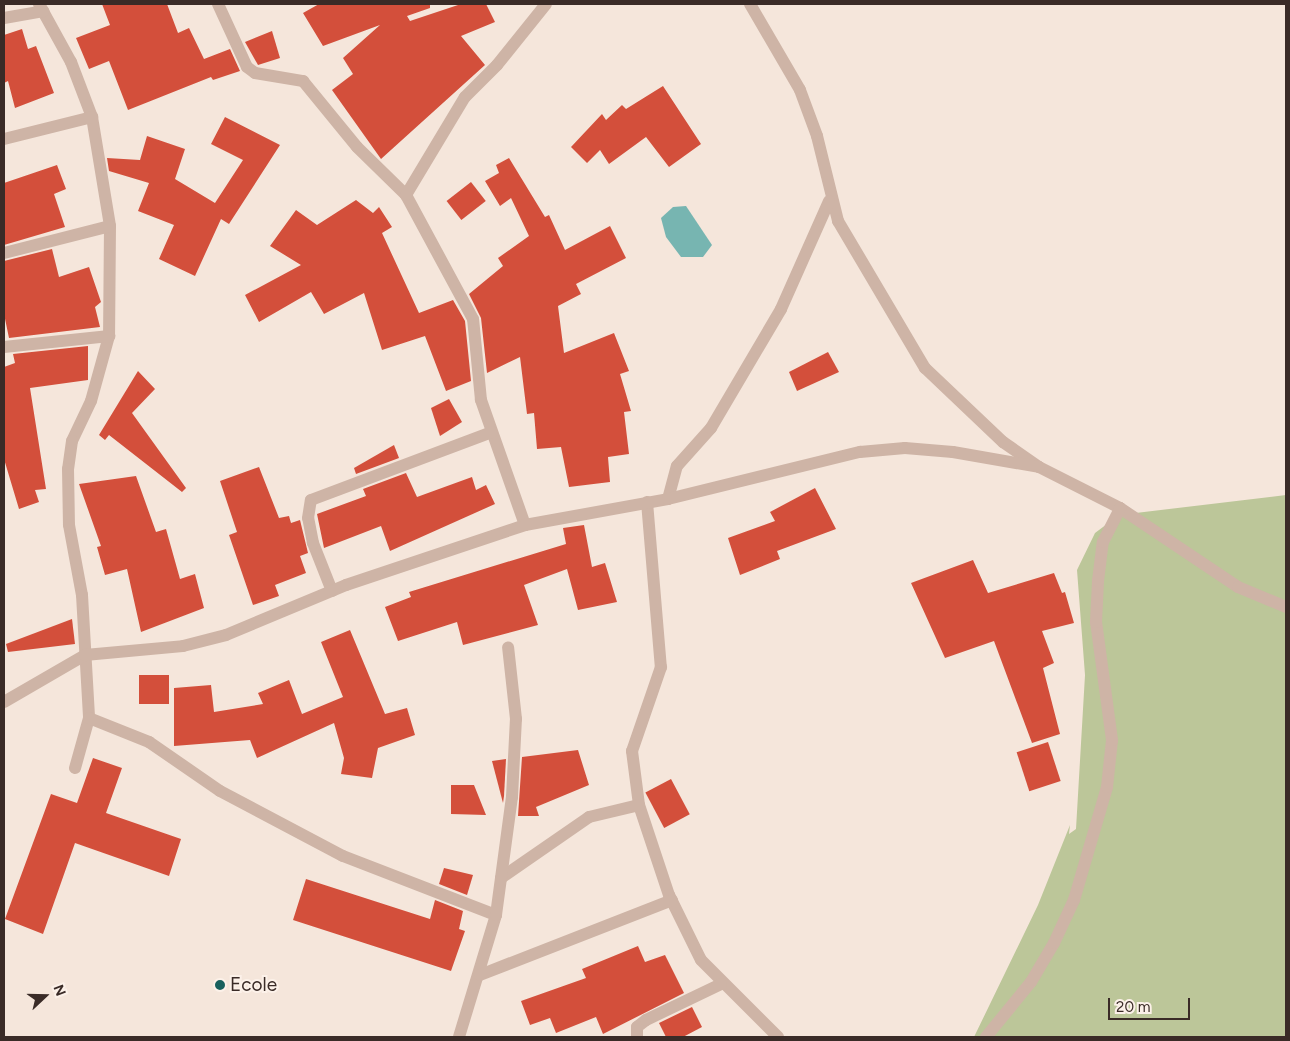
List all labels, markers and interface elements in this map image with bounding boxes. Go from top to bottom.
north arrow [20,971,70,1021]
place label: Ecole [230,974,277,996]
marker: Ecole [214,979,226,991]
text: N [50,982,69,999]
scale bar [1110,988,1192,1020]
text: 20 m [1116,998,1150,1016]

